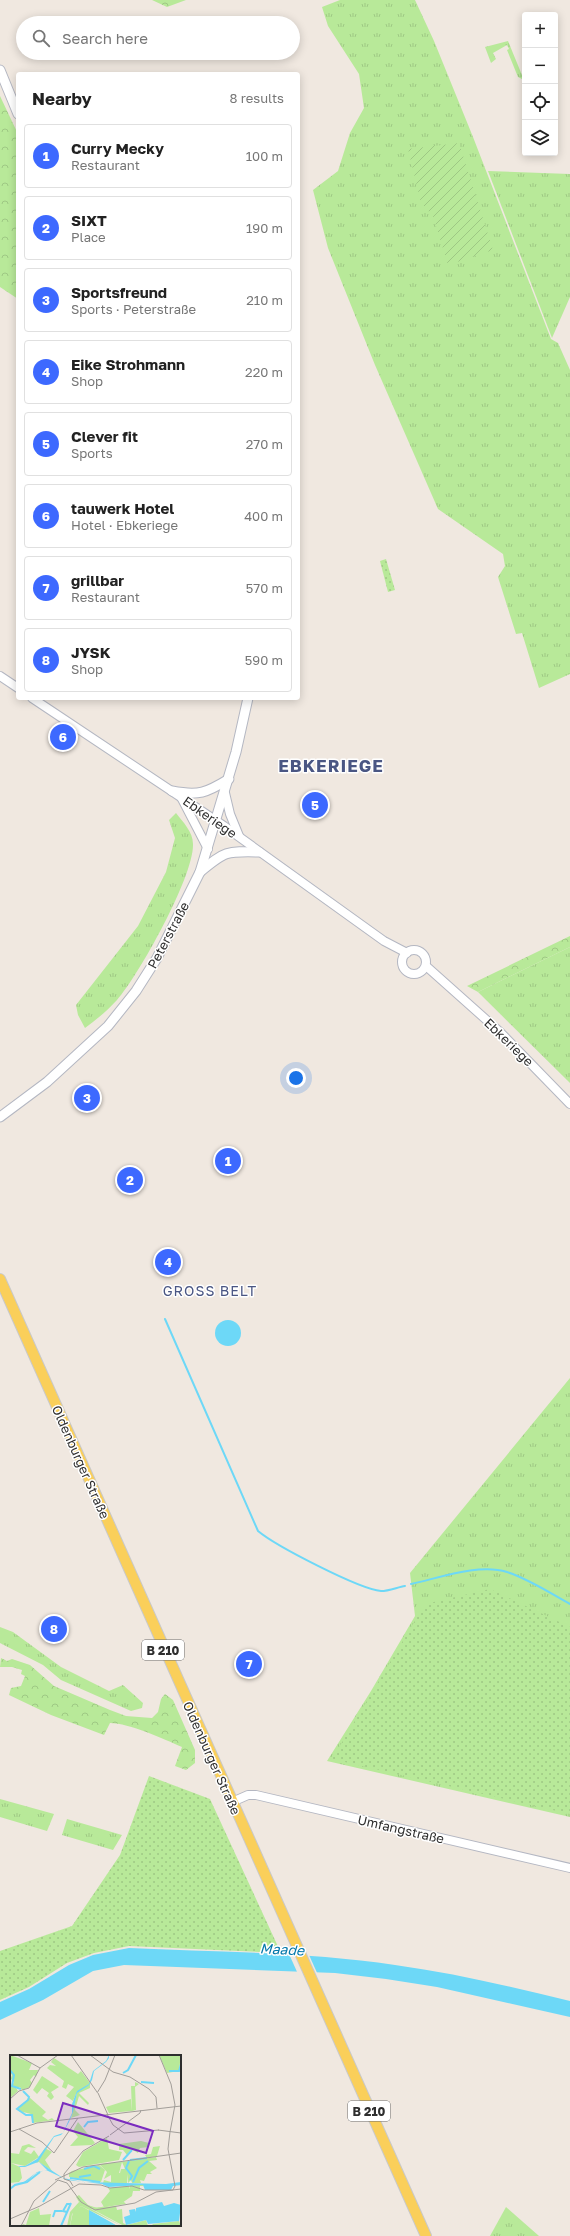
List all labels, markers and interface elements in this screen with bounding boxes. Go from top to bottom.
map controls [522,12,558,156]
button: + [522,12,558,48]
search box [16,16,300,60]
icon: search [30,27,52,49]
text: Search here [62,29,148,47]
button: − [522,48,558,84]
button: locate [522,84,558,120]
text: Nearby [32,88,92,109]
text: 8 results [230,90,284,106]
button: layers [522,120,558,156]
text: Curry Mecky [71,139,164,157]
text: 1 [43,148,49,164]
text: 100 m [246,148,283,164]
text: Restaurant [71,157,140,173]
text: SIXT [71,211,107,229]
text: 2 [42,220,50,236]
text: 190 m [246,220,283,236]
text: Place [71,229,106,245]
text: Sportsfreund [71,283,167,301]
text: 3 [42,292,50,308]
text: 210 m [246,292,283,308]
text: Sports · Peterstraße [71,301,196,317]
text: Eike Strohmann [71,355,185,373]
text: 4 [42,364,50,380]
text: 220 m [245,364,283,380]
text: Shop [71,373,103,389]
text: Clever fit [71,427,138,445]
text: 5 [42,436,50,452]
text: 270 m [246,436,283,452]
text: Sports [71,445,113,461]
text: tauwerk Hotel [71,499,174,517]
text: 6 [42,508,50,524]
text: 400 m [244,508,283,524]
text: Hotel · Ebkeriege [71,517,178,533]
text: grillbar [71,571,124,589]
text: 7 [42,580,50,596]
text: 570 m [246,580,283,596]
text: Restaurant [71,589,140,605]
text: JYSK [71,643,111,661]
text: 8 [42,652,50,668]
text: 590 m [245,652,283,668]
text: Shop [71,661,103,677]
pin: 6 [50,722,76,752]
district label: EBKERIEGE [278,755,384,776]
pin: 5 [302,790,328,820]
street label: Ebkeriege [180,793,240,841]
street label: Peterstraße [144,899,192,971]
street label: Ebkeriege [481,1015,537,1069]
your location [286,1068,306,1088]
pin: 3 [74,1083,100,1113]
pin: 1 [215,1146,241,1176]
pin: 2 [117,1165,143,1195]
pin: 4 [155,1247,181,1277]
district label: GROSS BELT [163,1282,257,1299]
street label: Oldenburger Straße [49,1403,113,1521]
pin: 8 [41,1614,67,1644]
road number: B 210 [142,1640,184,1660]
pin: 7 [236,1649,262,1679]
street label: Oldenburger Straße [180,1699,244,1817]
street label: Umfangstraße [356,1811,446,1847]
water label: Maade [259,1939,306,1959]
inset map [10,2055,181,2226]
road number: B 210 [348,2101,390,2121]

